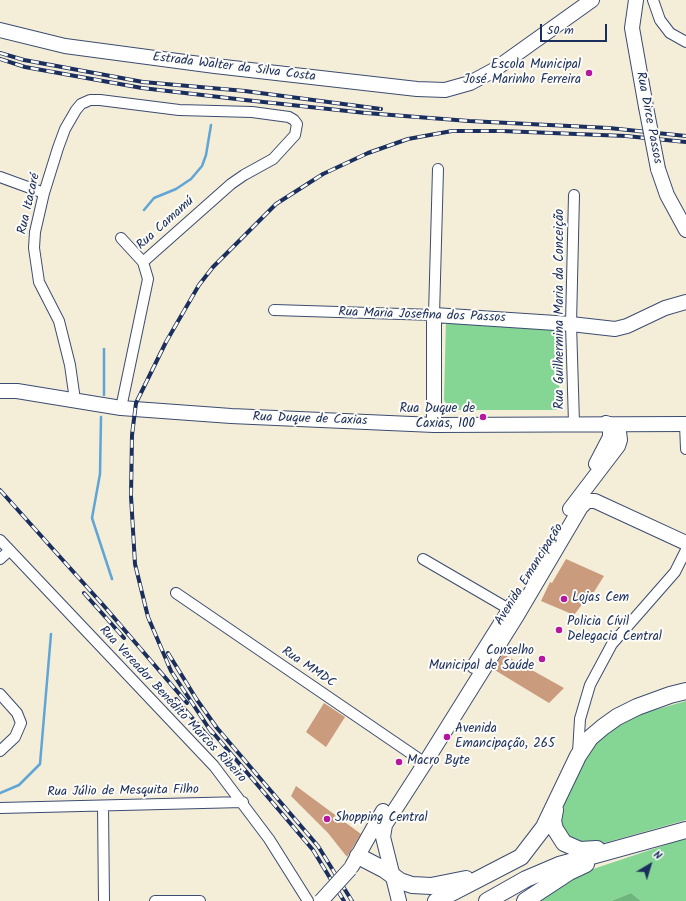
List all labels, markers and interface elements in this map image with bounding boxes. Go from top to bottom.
scale bar [542,16,609,42]
text: 50 m [547,21,574,40]
street label: Estrada Walter da Silva Costa [151,50,317,86]
place label: Escola Municipal José Marinho Ferreira [463,58,581,89]
marker: Escola Municipal José Marinho Ferreira [584,68,594,78]
street label: Rua Dirce Passos [631,71,665,165]
street label: Rua Itacaré [15,172,45,236]
street label: Rua Camamú [134,194,198,254]
street label: Rua Guilhermina Maria da Conceição [553,209,569,409]
street label: Rua Maria Josefina dos Passos [338,305,506,327]
place label: Rua Duque de Caxias, 100 [399,402,475,433]
street label: Rua Duque de Caxias [252,410,368,430]
marker: Rua Duque de Caxias, 100 [478,412,488,422]
street label: Avenida Emancipação [492,521,568,629]
place label: Lojas Cem [572,591,629,607]
marker: Lojas Cem [559,594,569,604]
place label: Policia Cívil Delegacia Central [567,615,662,646]
street label: Rua Vereador Benedito Marcos Ribeiro [95,623,249,787]
marker: Policia Cívil Delegacia Central [554,625,564,635]
street label: Rua MMDC [278,644,338,692]
place label: Conselho Municipal de Saúde [429,644,534,675]
marker: Conselho Municipal de Saúde [537,654,547,664]
place label: Avenida Emancipação, 265 [455,722,555,753]
marker: Avenida Emancipação, 265 [442,732,452,742]
place label: Macro Byte [407,754,470,770]
marker: Macro Byte [394,757,404,767]
street label: Rua Júlio de Mesquita Filho [47,783,199,801]
place label: Shopping Central [335,811,428,827]
marker: Shopping Central [322,814,332,824]
north arrow [630,845,670,885]
text: N [649,846,666,865]

